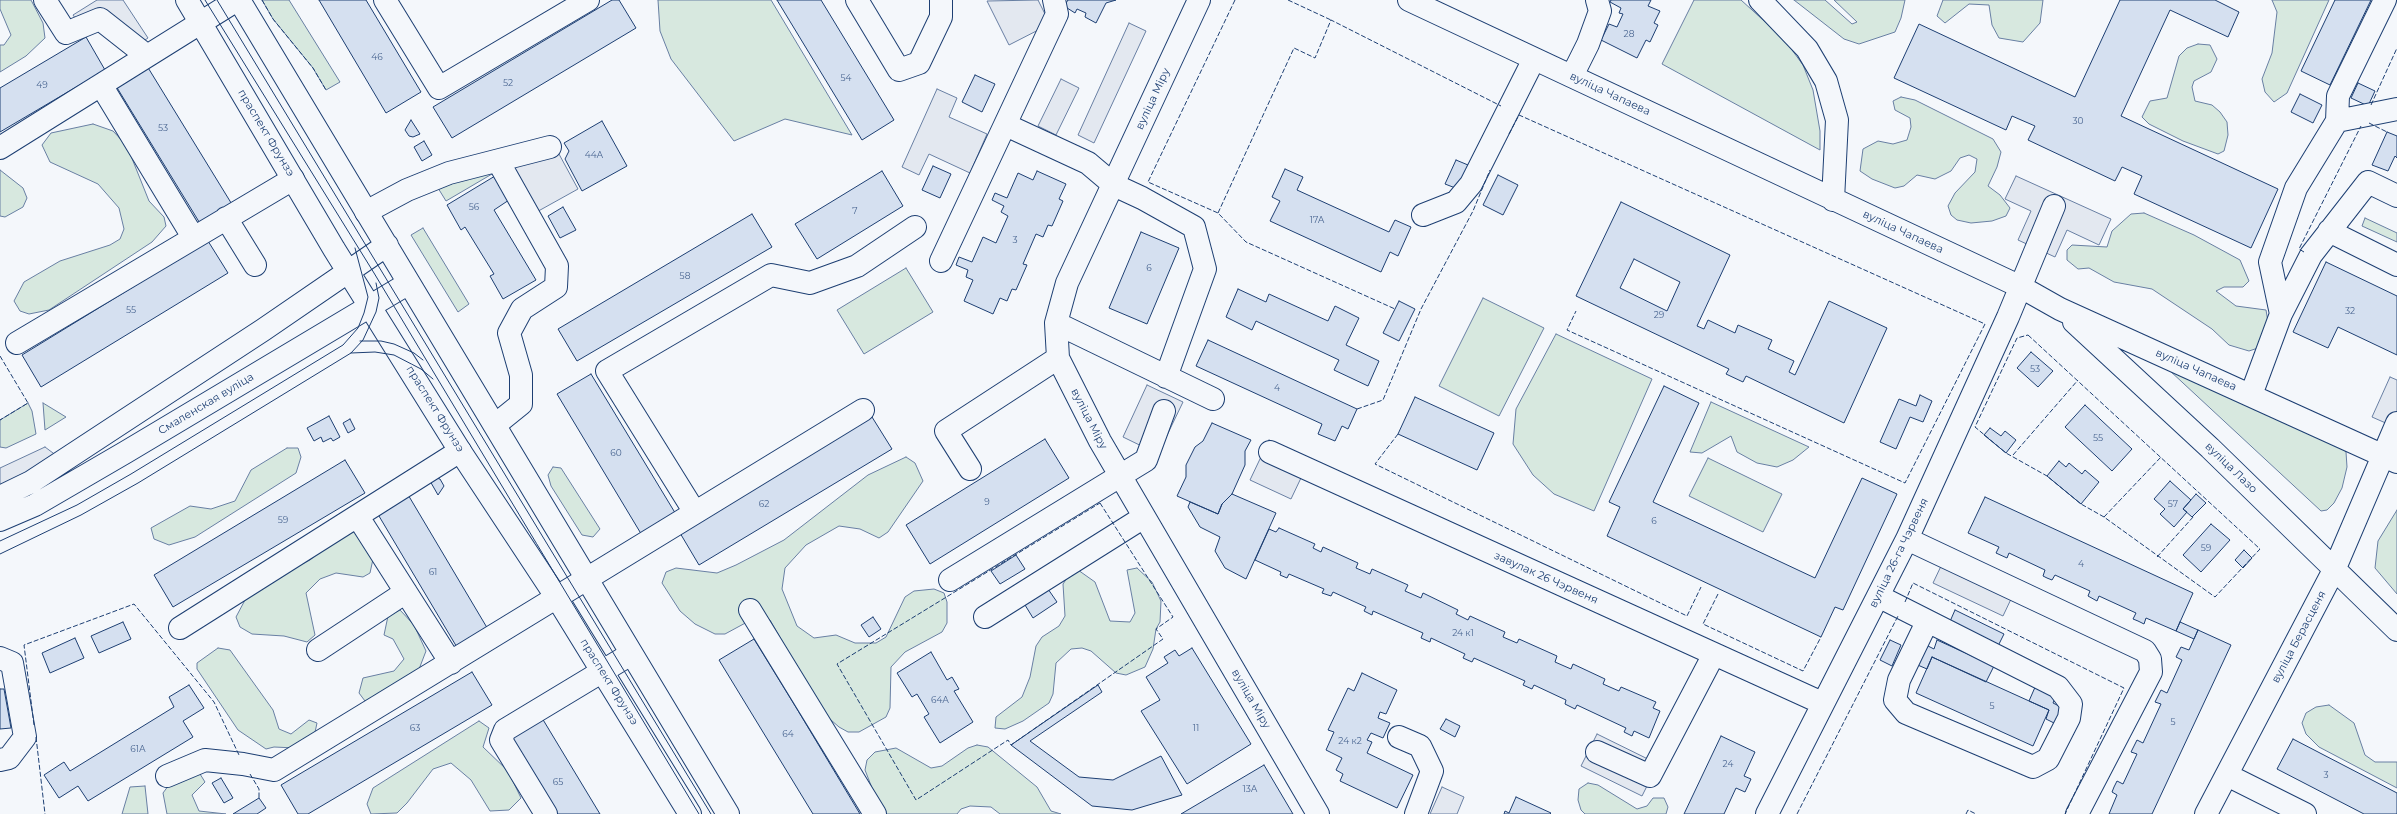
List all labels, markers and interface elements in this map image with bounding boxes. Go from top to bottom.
house number: 28 [1624,29,1634,39]
house number: 46 [371,52,383,62]
street label: вуліца Міру [1133,66,1173,132]
street label: вуліца Чапаева [1568,70,1652,118]
house number: 54 [840,73,852,83]
house number: 52 [503,78,513,88]
house number: 49 [36,80,48,90]
street label: праспект Фрунзэ [235,87,297,179]
house number: 30 [2072,116,2084,126]
house number: 53 [158,123,168,133]
house number: 44А [585,150,603,160]
house number: 56 [469,202,479,212]
house number: 7 [852,206,858,216]
street label: вуліца Чапаева [1861,208,1945,256]
house number: 17А [1310,215,1324,225]
house number: 3 [1012,235,1018,245]
house number: 6 [1146,263,1152,273]
house number: 58 [680,271,690,281]
house number: 55 [126,305,136,315]
house number: 32 [2345,306,2355,316]
house number: 29 [1654,310,1664,320]
street label: вуліца Чапаева [2153,346,2239,394]
street label: праспект Фрунзэ [403,363,467,455]
house number: 53 [2030,364,2040,374]
street label: Смаленская вуліца [156,370,256,438]
house number: 4 [1274,383,1280,393]
street label: вуліца Міру [1068,386,1110,452]
house number: 55 [2093,433,2103,443]
street label: вуліца Лазо [2202,440,2260,496]
house number: 60 [610,448,622,458]
street label: вуліца 26-га Чэрвеня [1867,496,1931,610]
house number: 9 [984,497,990,507]
house number: 62 [759,499,769,509]
house number: 57 [2168,499,2178,509]
house number: 59 [278,515,288,525]
house number: 6 [1651,516,1657,526]
house number: 59 [2201,543,2211,553]
street label: завулак 26 Чэрвеня [1492,549,1600,607]
house number: 4 [2078,559,2084,569]
house number: 61 [429,567,437,577]
street label: вуліца Берасценя [2269,589,2329,685]
house number: 24 к1 [1452,628,1474,638]
street label: праспект Фрунзэ [577,636,641,728]
street label: вуліца Міру [1229,667,1273,731]
house number: 64А [931,695,949,705]
house number: 5 [1989,701,1995,711]
house number: 5 [2170,717,2176,727]
house number: 63 [410,723,420,733]
house number: 11 [1193,723,1199,733]
house number: 64 [782,729,794,739]
house number: 24 к2 [1338,736,1362,746]
house number: 61А [130,744,146,754]
house number: 24 [1723,759,1733,769]
house number: 3 [2323,770,2329,780]
house number: 65 [553,777,563,787]
house number: 13А [1242,784,1258,794]

